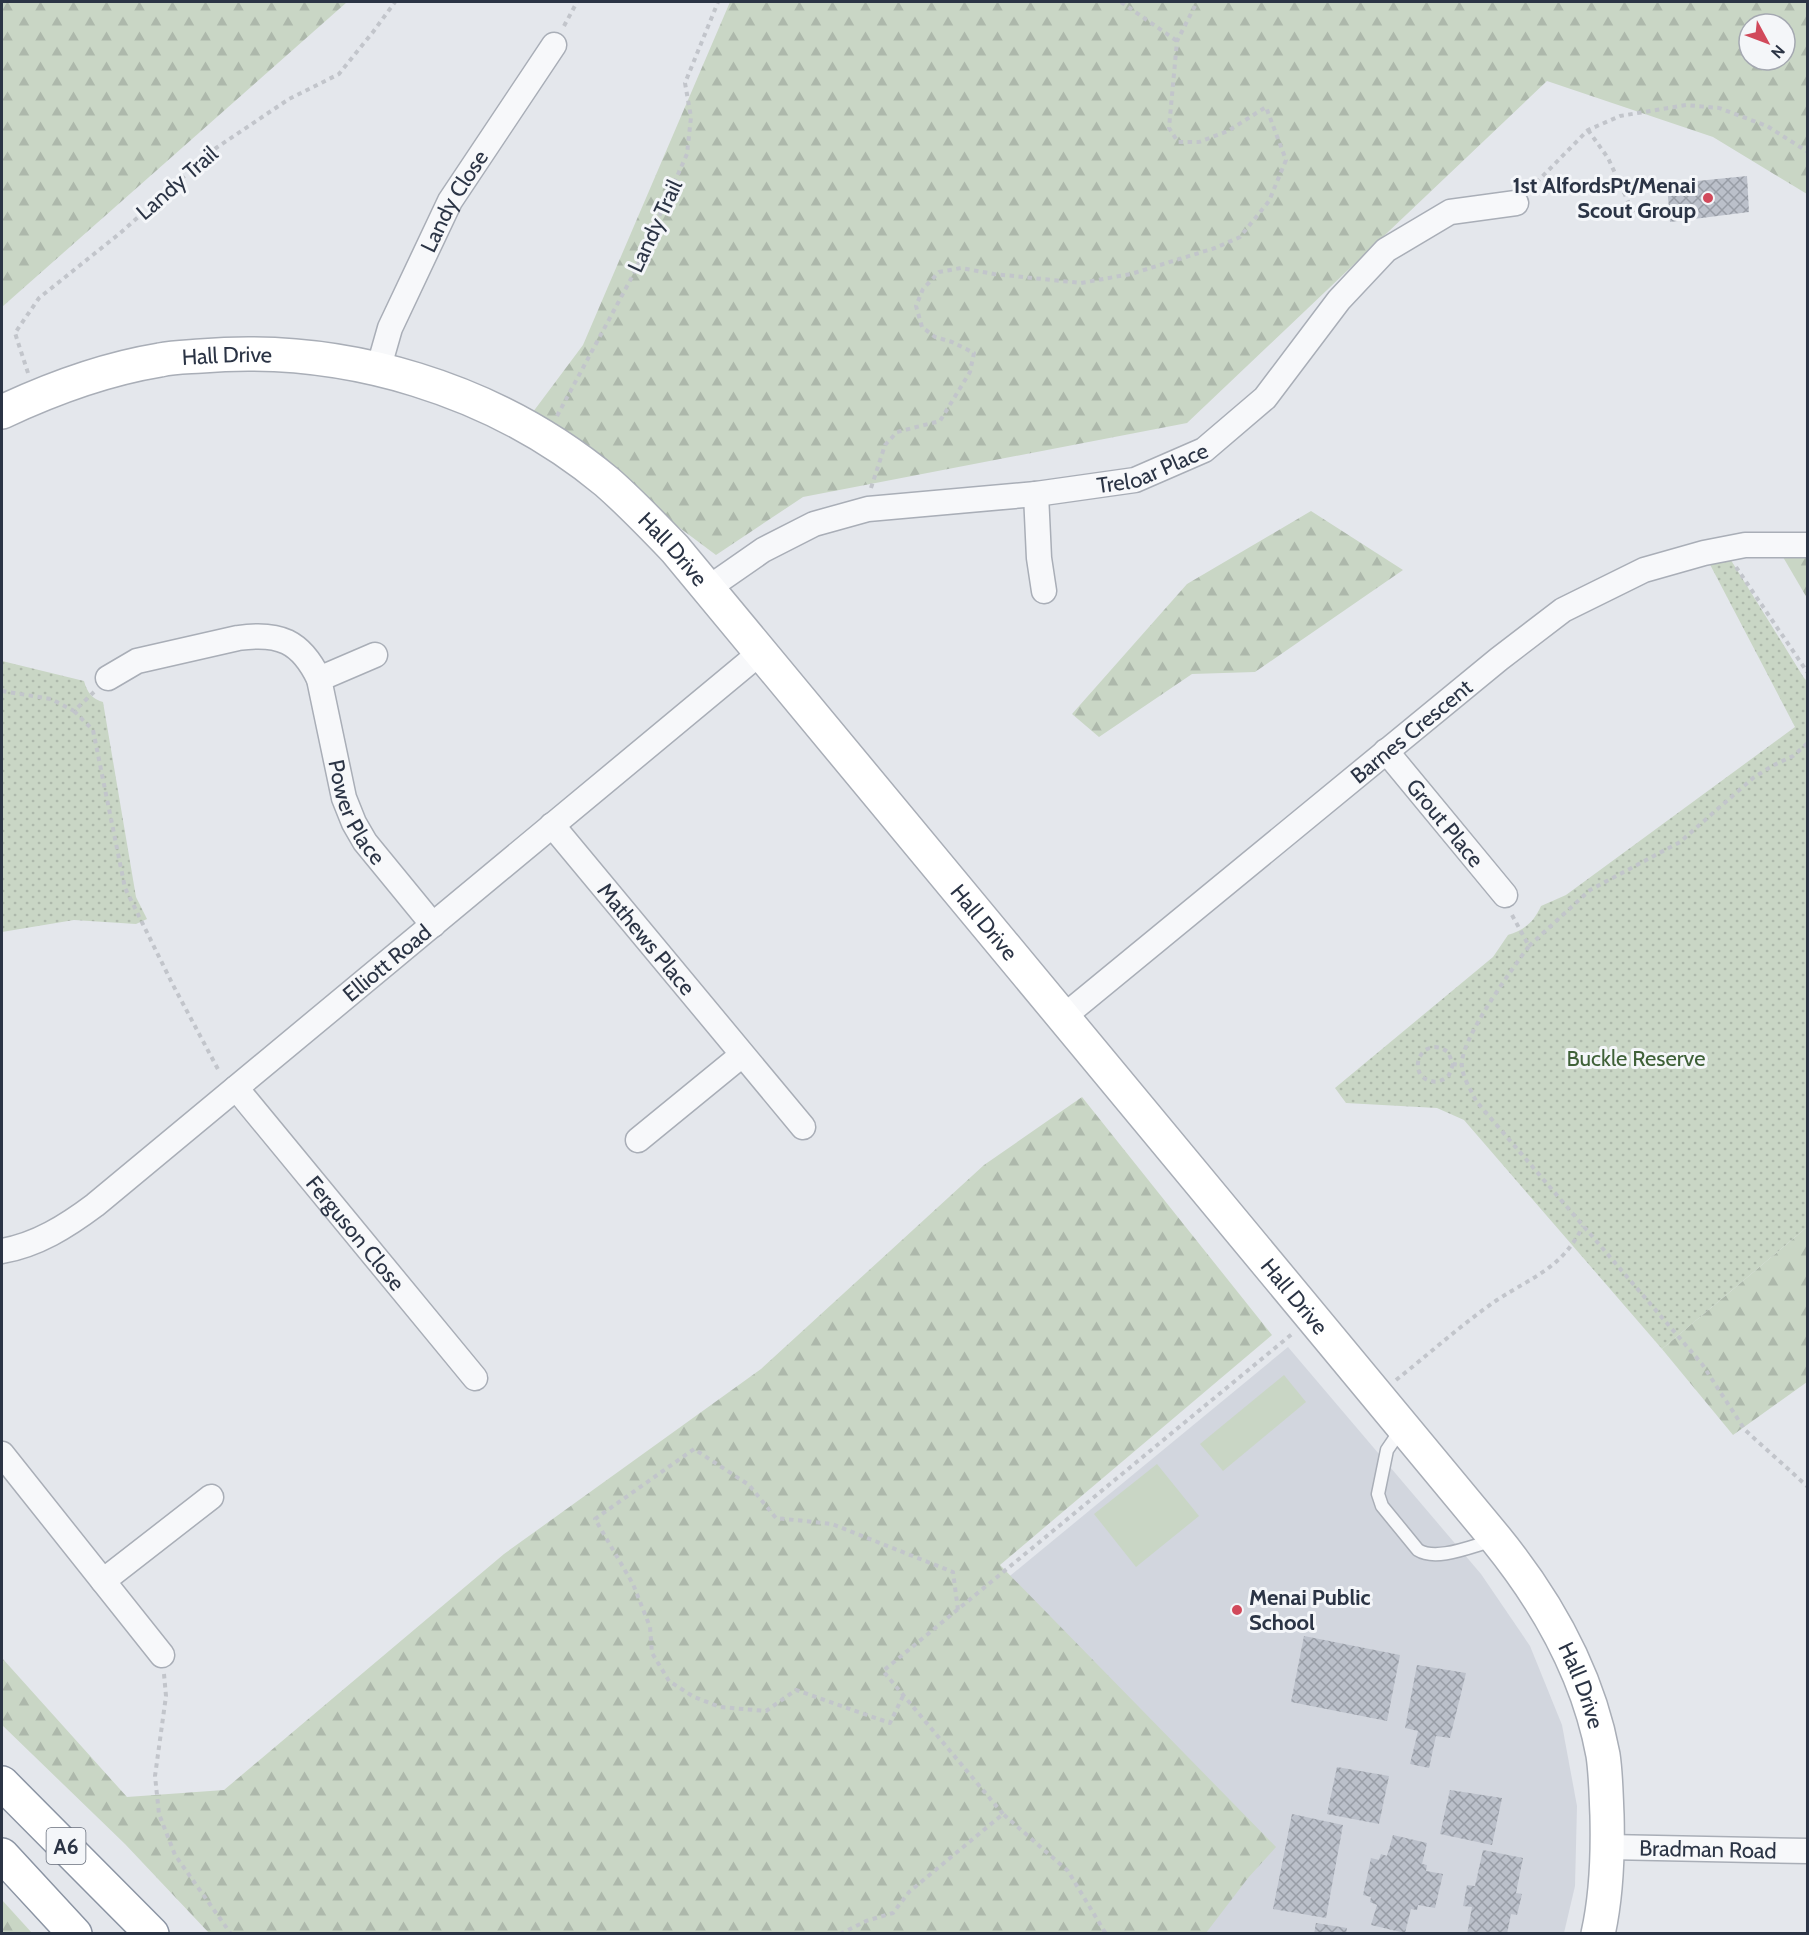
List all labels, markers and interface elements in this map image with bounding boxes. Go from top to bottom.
north arrow [1737,12,1797,72]
text: N [1767,41,1789,62]
street label: Landy Trail [131,140,224,226]
street label: Landy Close [414,145,494,256]
place label: 1st AlfordsPt/Menai Scout Group [1512,172,1696,224]
street label: Landy Trail [622,175,689,277]
marker: 1st AlfordsPt/Menai Scout Group [1701,191,1715,205]
street label: Hall Drive [181,341,273,371]
street label: Treloar Place [1095,436,1212,499]
street label: Hall Drive [633,506,713,591]
street label: Barnes Crescent [1345,673,1478,789]
street label: Power Place [323,757,391,870]
street label: Grout Place [1401,773,1490,872]
street label: Mathews Place [592,877,701,1001]
street label: Hall Drive [945,879,1024,966]
street label: Elliott Road [337,918,437,1007]
park label: Buckle Reserve [1566,1045,1706,1072]
street label: Ferguson Close [300,1170,411,1296]
street label: Hall Drive [1255,1253,1334,1340]
place label: Menai Public School [1249,1584,1370,1636]
marker: Menai Public School [1230,1603,1244,1617]
street label: Hall Drive [1553,1638,1610,1732]
road number: A6 [46,1828,86,1864]
street label: Bradman Road [1639,1834,1777,1864]

